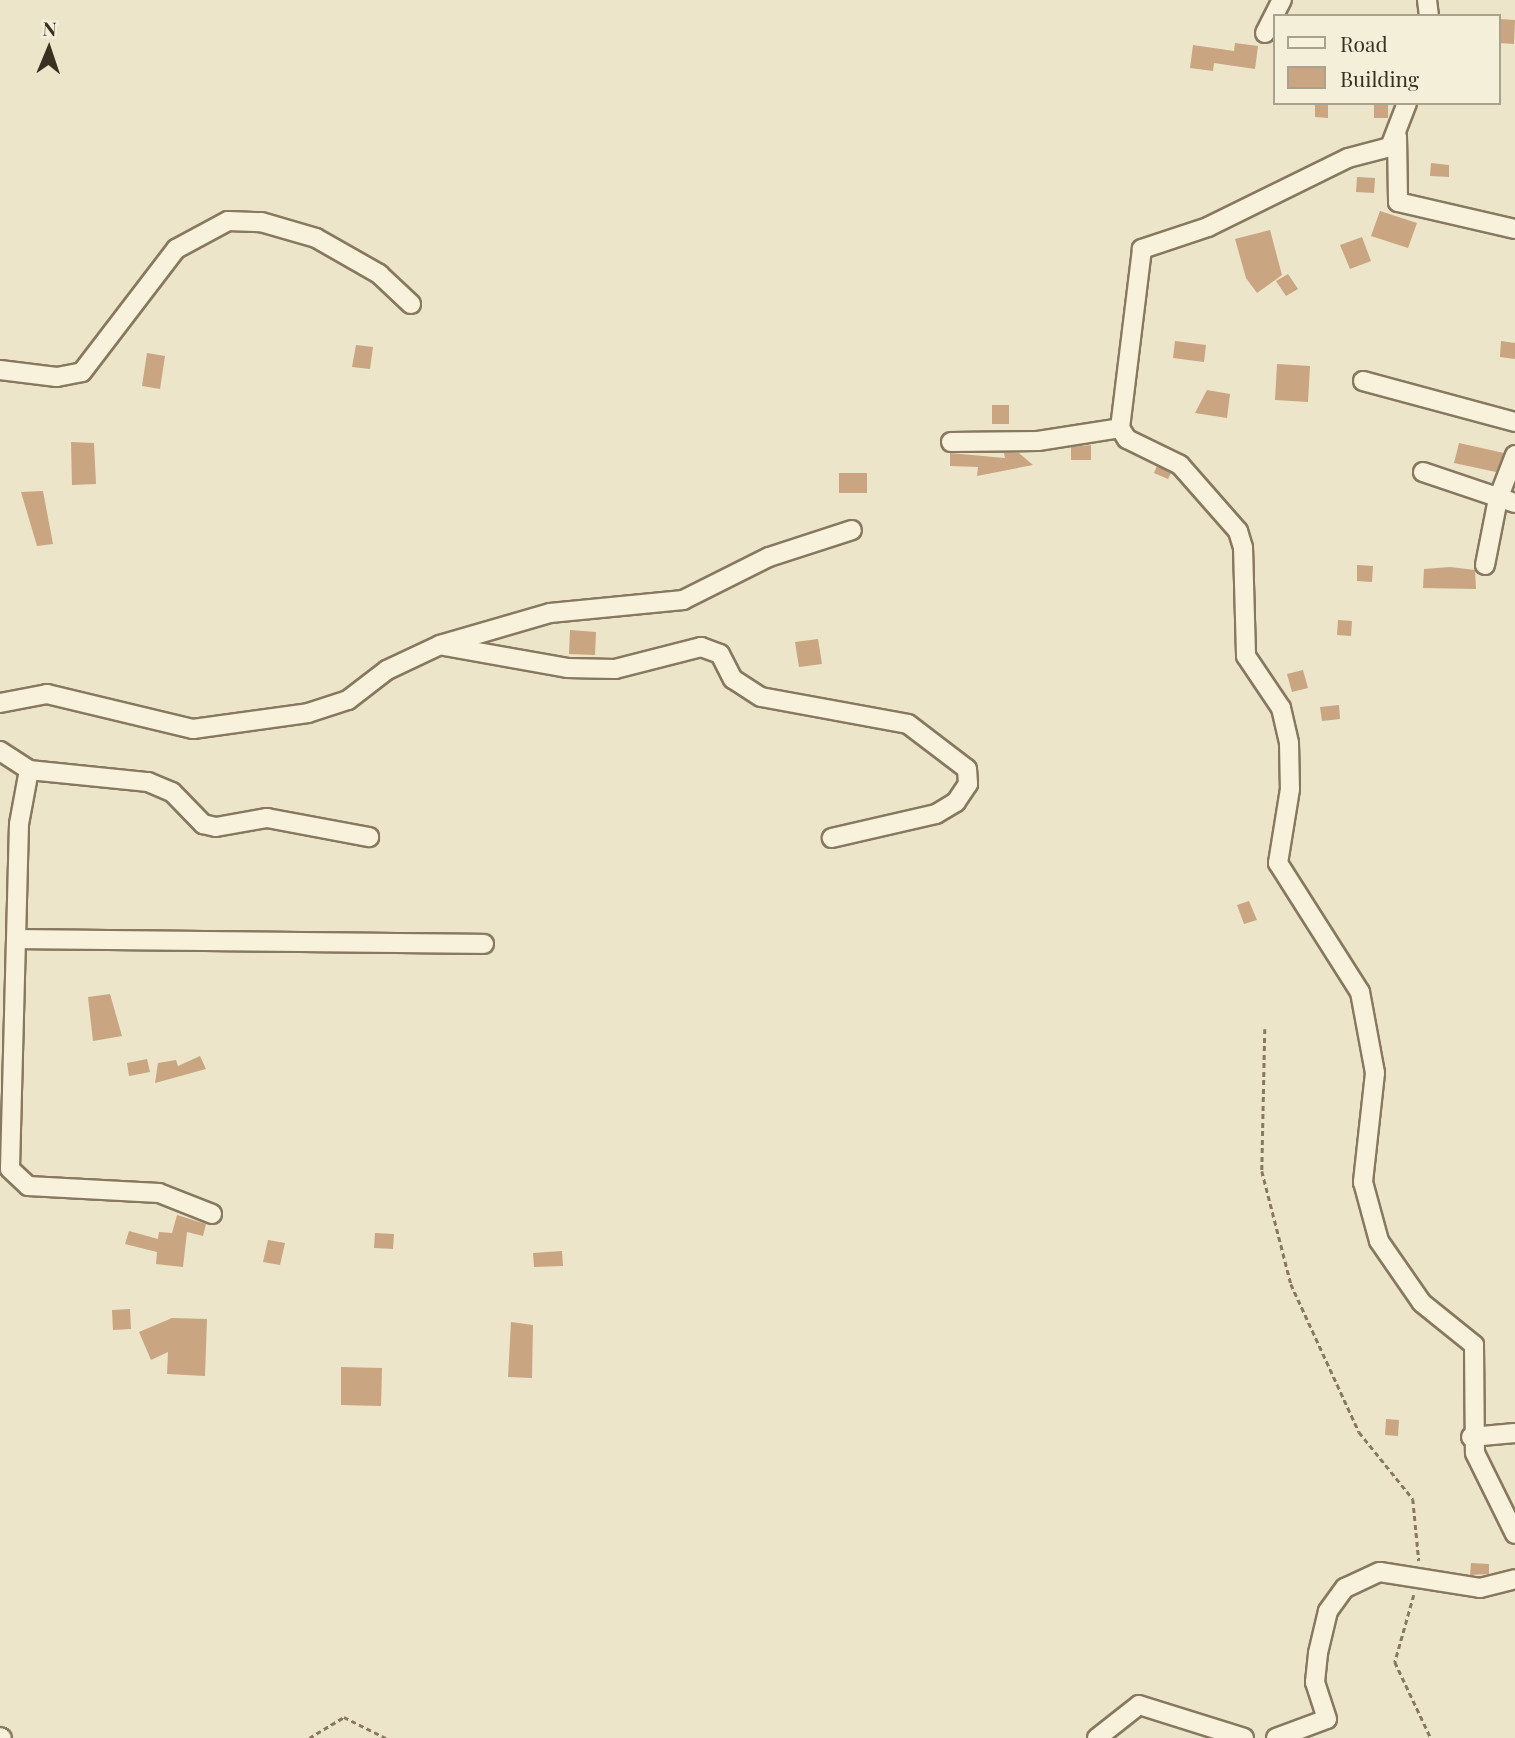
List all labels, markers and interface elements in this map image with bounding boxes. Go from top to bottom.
north arrow [14,14,84,84]
legend [1274,14,1501,105]
text: N [42,15,57,41]
text: Road [1340,29,1388,57]
text: Building [1340,64,1419,92]

